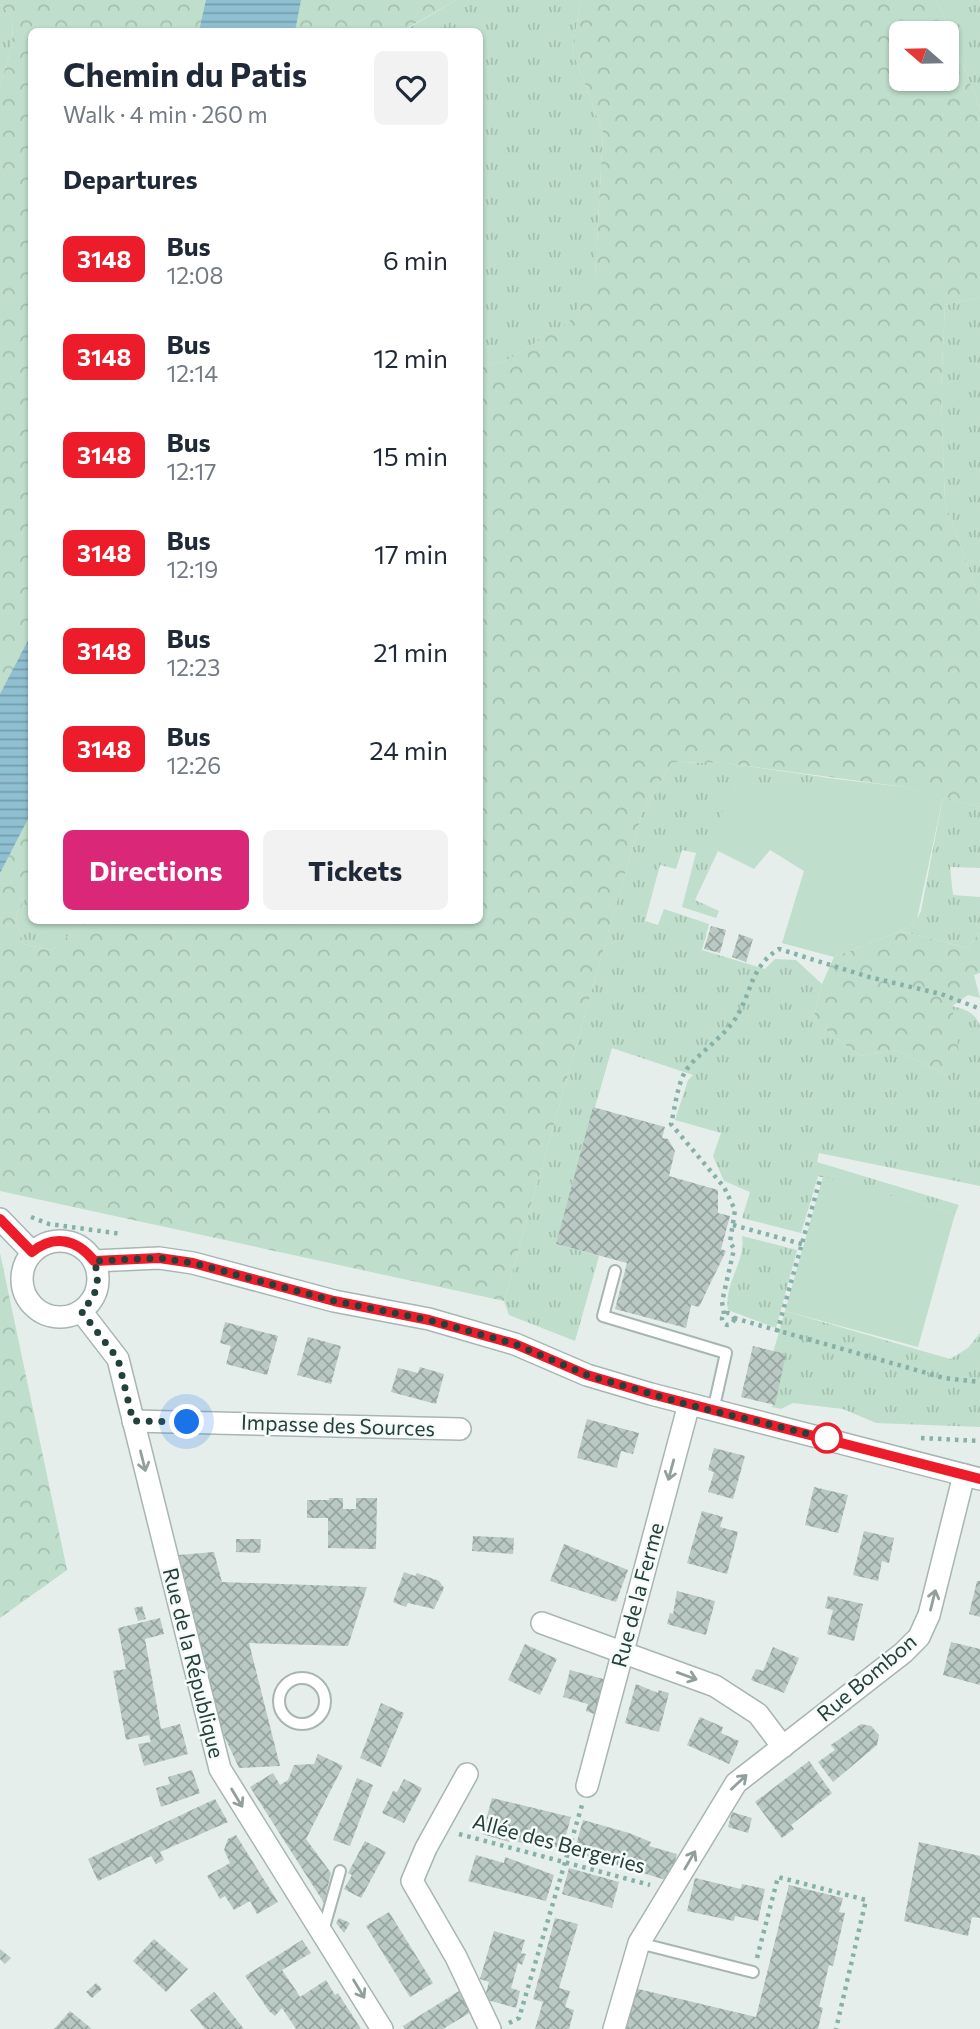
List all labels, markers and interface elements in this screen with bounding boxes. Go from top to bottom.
north arrow [889,21,959,91]
map controls [889,21,959,91]
button: heart [374,51,448,125]
text: Chemin du Patis [63,53,307,94]
text: Walk · 4 min · 260 m [63,100,268,128]
text: Departures [63,163,198,194]
text: Bus [166,230,211,261]
text: 3148 [77,244,131,273]
text: 6 min [383,244,448,275]
text: 12:08 [166,261,223,289]
text: Bus [166,328,211,359]
text: 3148 [77,342,131,371]
text: 12 min [373,342,448,373]
text: 12:14 [166,359,218,387]
text: Bus [166,426,211,457]
text: 3148 [77,440,131,469]
text: 15 min [373,440,448,471]
text: 12:17 [166,457,216,485]
text: Bus [166,524,211,555]
text: 3148 [77,538,131,567]
text: 17 min [374,538,448,569]
text: 12:19 [166,555,218,583]
text: Bus [166,622,211,653]
text: 3148 [77,636,131,665]
text: 21 min [373,636,448,667]
text: 12:23 [166,653,220,681]
text: Bus [166,720,211,751]
text: 3148 [77,734,131,763]
text: 24 min [369,734,448,765]
text: 12:26 [166,751,221,779]
button: Directions [63,830,249,910]
button: Tickets [263,830,448,910]
your location [169,1404,204,1439]
street label: Impasse des Sources [241,1409,436,1440]
unlabelled marker [812,1423,842,1453]
one-way arrow [137,1450,150,1472]
one-way arrow [664,1459,677,1481]
street label: Rue de la Ferme [605,1520,668,1670]
street label: Rue de la République [159,1565,230,1760]
one-way arrow [927,1589,940,1612]
street label: Rue Bombon [811,1628,921,1726]
one-way arrow [676,1670,698,1683]
one-way arrow [730,1774,748,1790]
one-way arrow [230,1787,244,1807]
street label: Allée des Bergeries [470,1807,649,1878]
one-way arrow [684,1850,698,1870]
one-way arrow [352,1979,366,1999]

